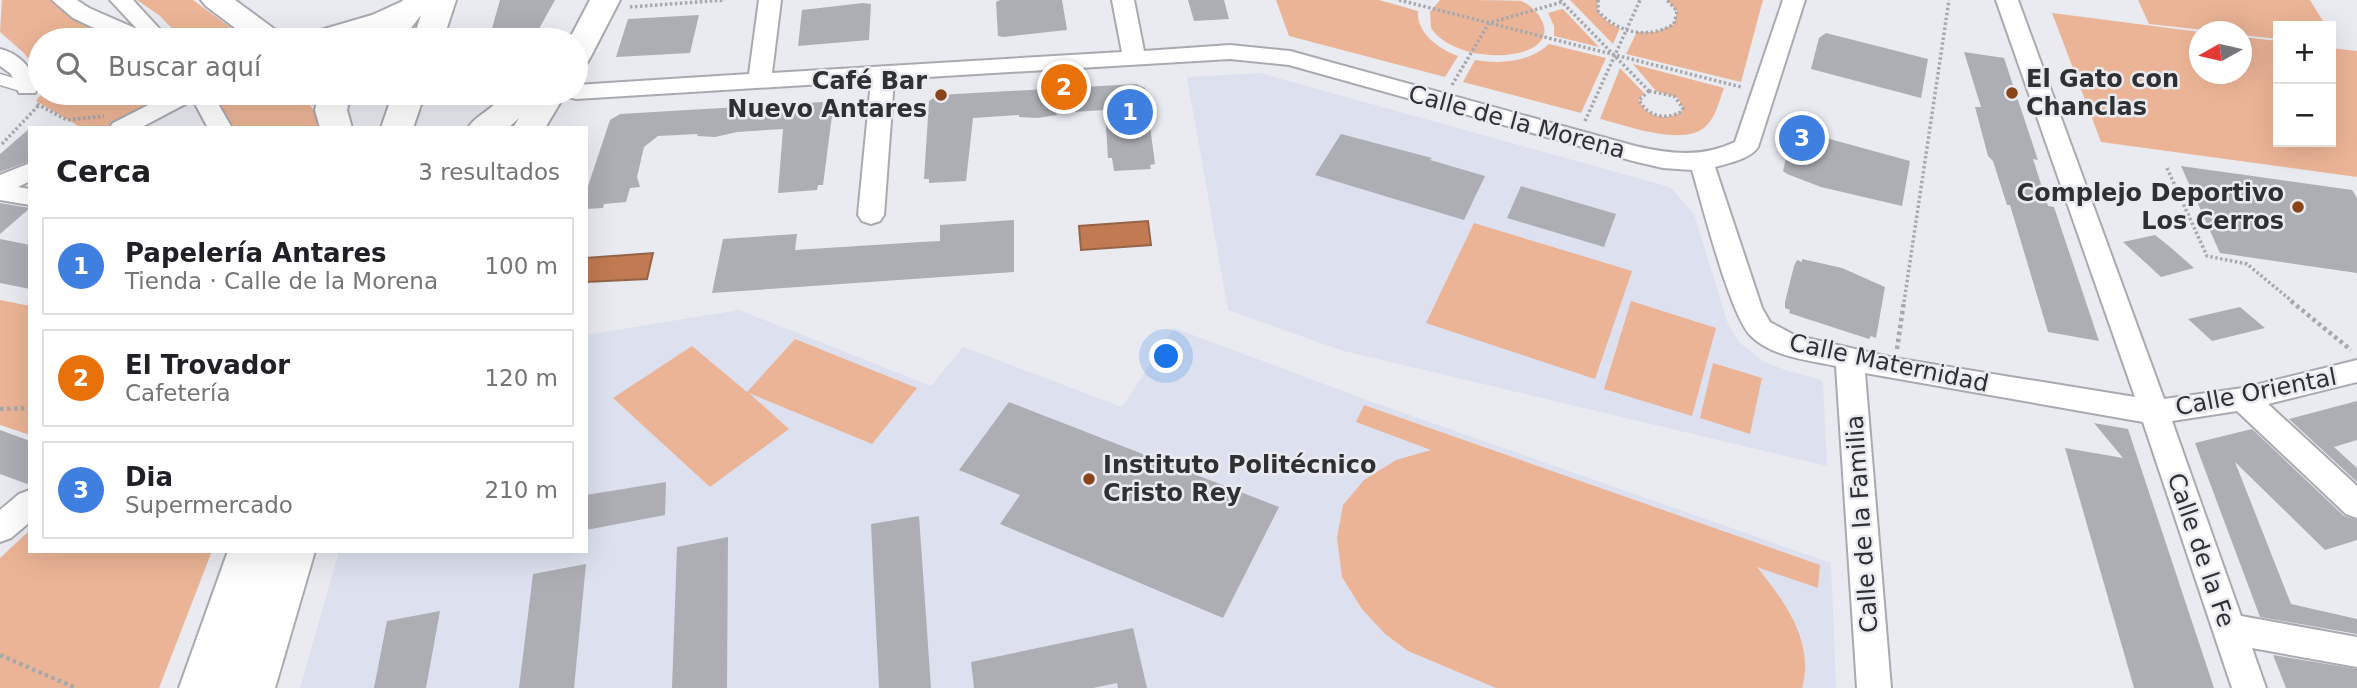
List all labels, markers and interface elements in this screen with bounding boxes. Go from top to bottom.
north arrow [2189,21,2252,84]
map controls [2273,21,2336,147]
button: + [2273,21,2336,84]
search box [28,28,588,105]
icon: search [52,48,90,86]
text: Buscar aquí [108,52,261,82]
pin: 2 [1041,61,1087,113]
place label: El Gato con Chanclas [2026,65,2179,121]
place label: Café Bar Nuevo Antares [727,67,927,123]
street label: Calle de la Morena [1406,80,1628,164]
button: − [2273,84,2336,147]
marker: El Gato con Chanclas [2004,85,2020,101]
pin: 1 [1107,86,1153,138]
marker: Café Bar Nuevo Antares [933,87,949,103]
pin: 3 [1779,112,1825,164]
text: Cerca [56,154,151,189]
text: 3 resultados [418,159,560,185]
place label: Complejo Deportivo Los Cerros [2017,179,2284,235]
marker: Complejo Deportivo Los Cerros [2290,199,2306,215]
text: Papelería Antares [125,238,387,268]
text: 1 [73,253,89,279]
text: 100 m [484,253,558,279]
text: Tienda · Calle de la Morena [125,268,438,294]
street label: Calle Maternidad [1787,328,1991,398]
your location [1149,339,1183,373]
text: El Trovador [125,350,290,380]
street label: Calle Oriental [2173,363,2339,421]
text: 2 [73,365,89,391]
text: 120 m [484,365,558,391]
text: Cafetería [125,380,231,406]
street label: Calle de la Familia [1840,414,1884,634]
place label: Instituto Politécnico Cristo Rey [1103,451,1376,507]
text: Dia [125,462,173,492]
street label: Calle de la Fe [2162,469,2240,631]
marker: Instituto Politécnico Cristo Rey [1081,471,1097,487]
text: 3 [73,477,89,503]
text: 210 m [484,477,558,503]
text: Supermercado [125,492,293,518]

